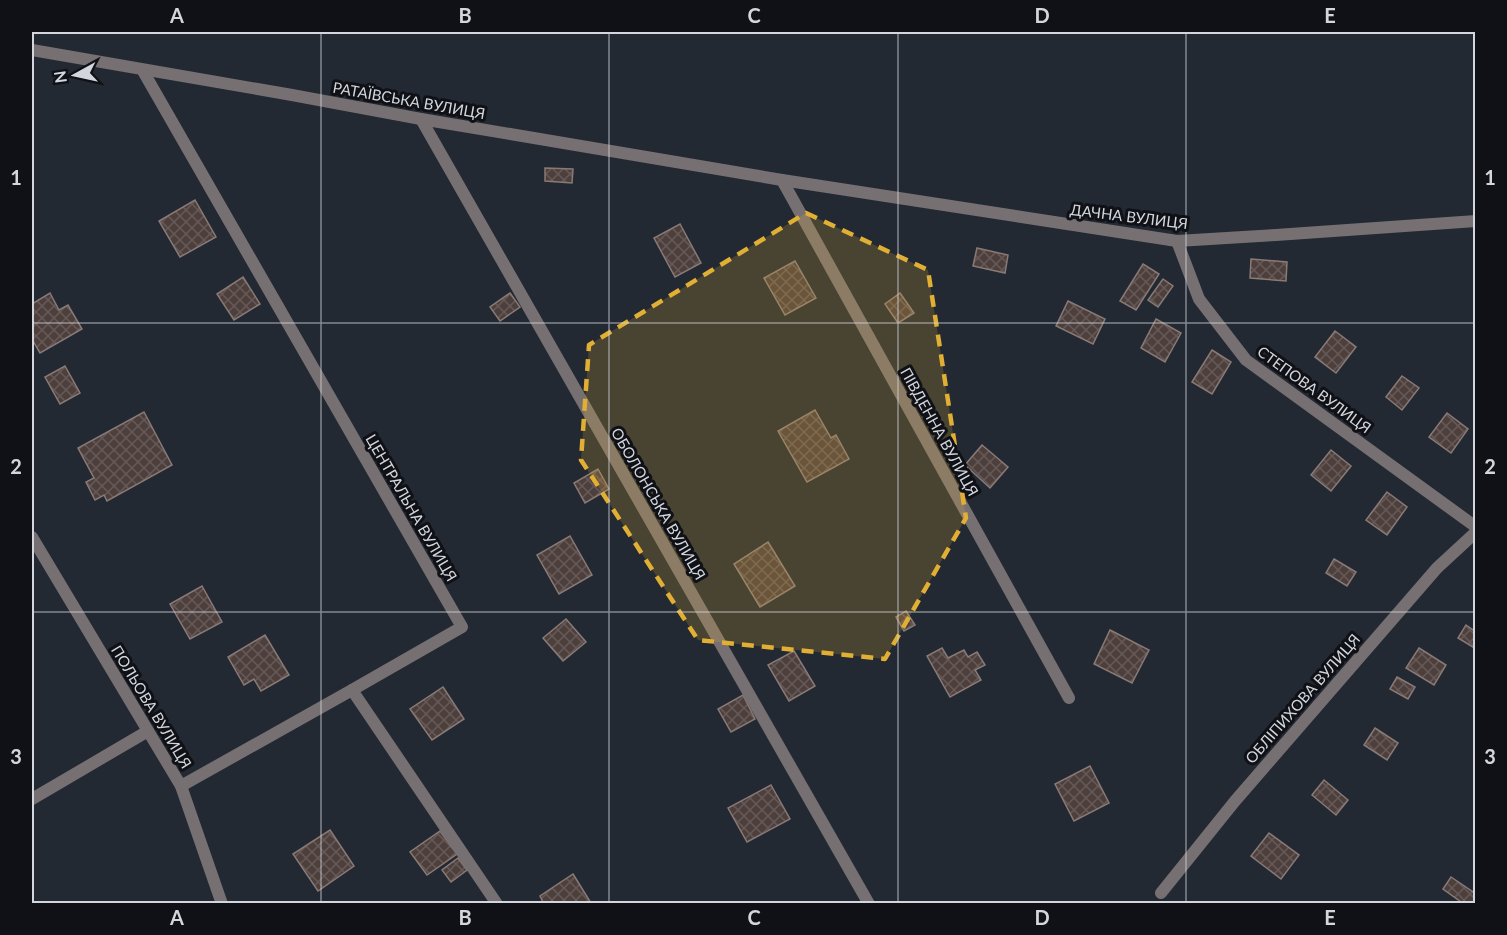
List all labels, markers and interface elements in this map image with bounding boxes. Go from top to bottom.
text: A [169,3,184,27]
text: B [458,3,472,27]
text: C [747,3,761,27]
text: D [1034,3,1050,27]
text: E [1324,3,1336,27]
north arrow [45,45,105,105]
text: N [49,70,70,85]
street label: РАТАЇВСЬКА ВУЛИЦЯ [332,78,487,122]
text: 1 [10,165,22,189]
text: 1 [1484,165,1496,189]
street label: ДАЧНА ВУЛИЦЯ [1069,200,1189,232]
street label: СТЕПОВА ВУЛИЦЯ [1254,342,1375,436]
street label: ПІВДЕННА ВУЛИЦЯ [897,364,983,499]
street label: ОБОЛОНСЬКА ВУЛИЦЯ [608,424,710,583]
street label: ЦЕНТРАЛЬНА ВУЛИЦЯ [362,431,461,584]
text: 2 [10,454,22,478]
text: 2 [1484,454,1496,478]
street label: ОБЛІПИХОВА ВУЛИЦЯ [1241,630,1363,767]
street label: ПОЛЬОВА ВУЛИЦЯ [108,642,196,771]
text: 3 [10,744,22,768]
text: 3 [1484,744,1496,768]
text: A [169,905,184,929]
text: B [458,905,472,929]
text: C [747,905,761,929]
text: D [1034,905,1050,929]
text: E [1324,905,1336,929]

